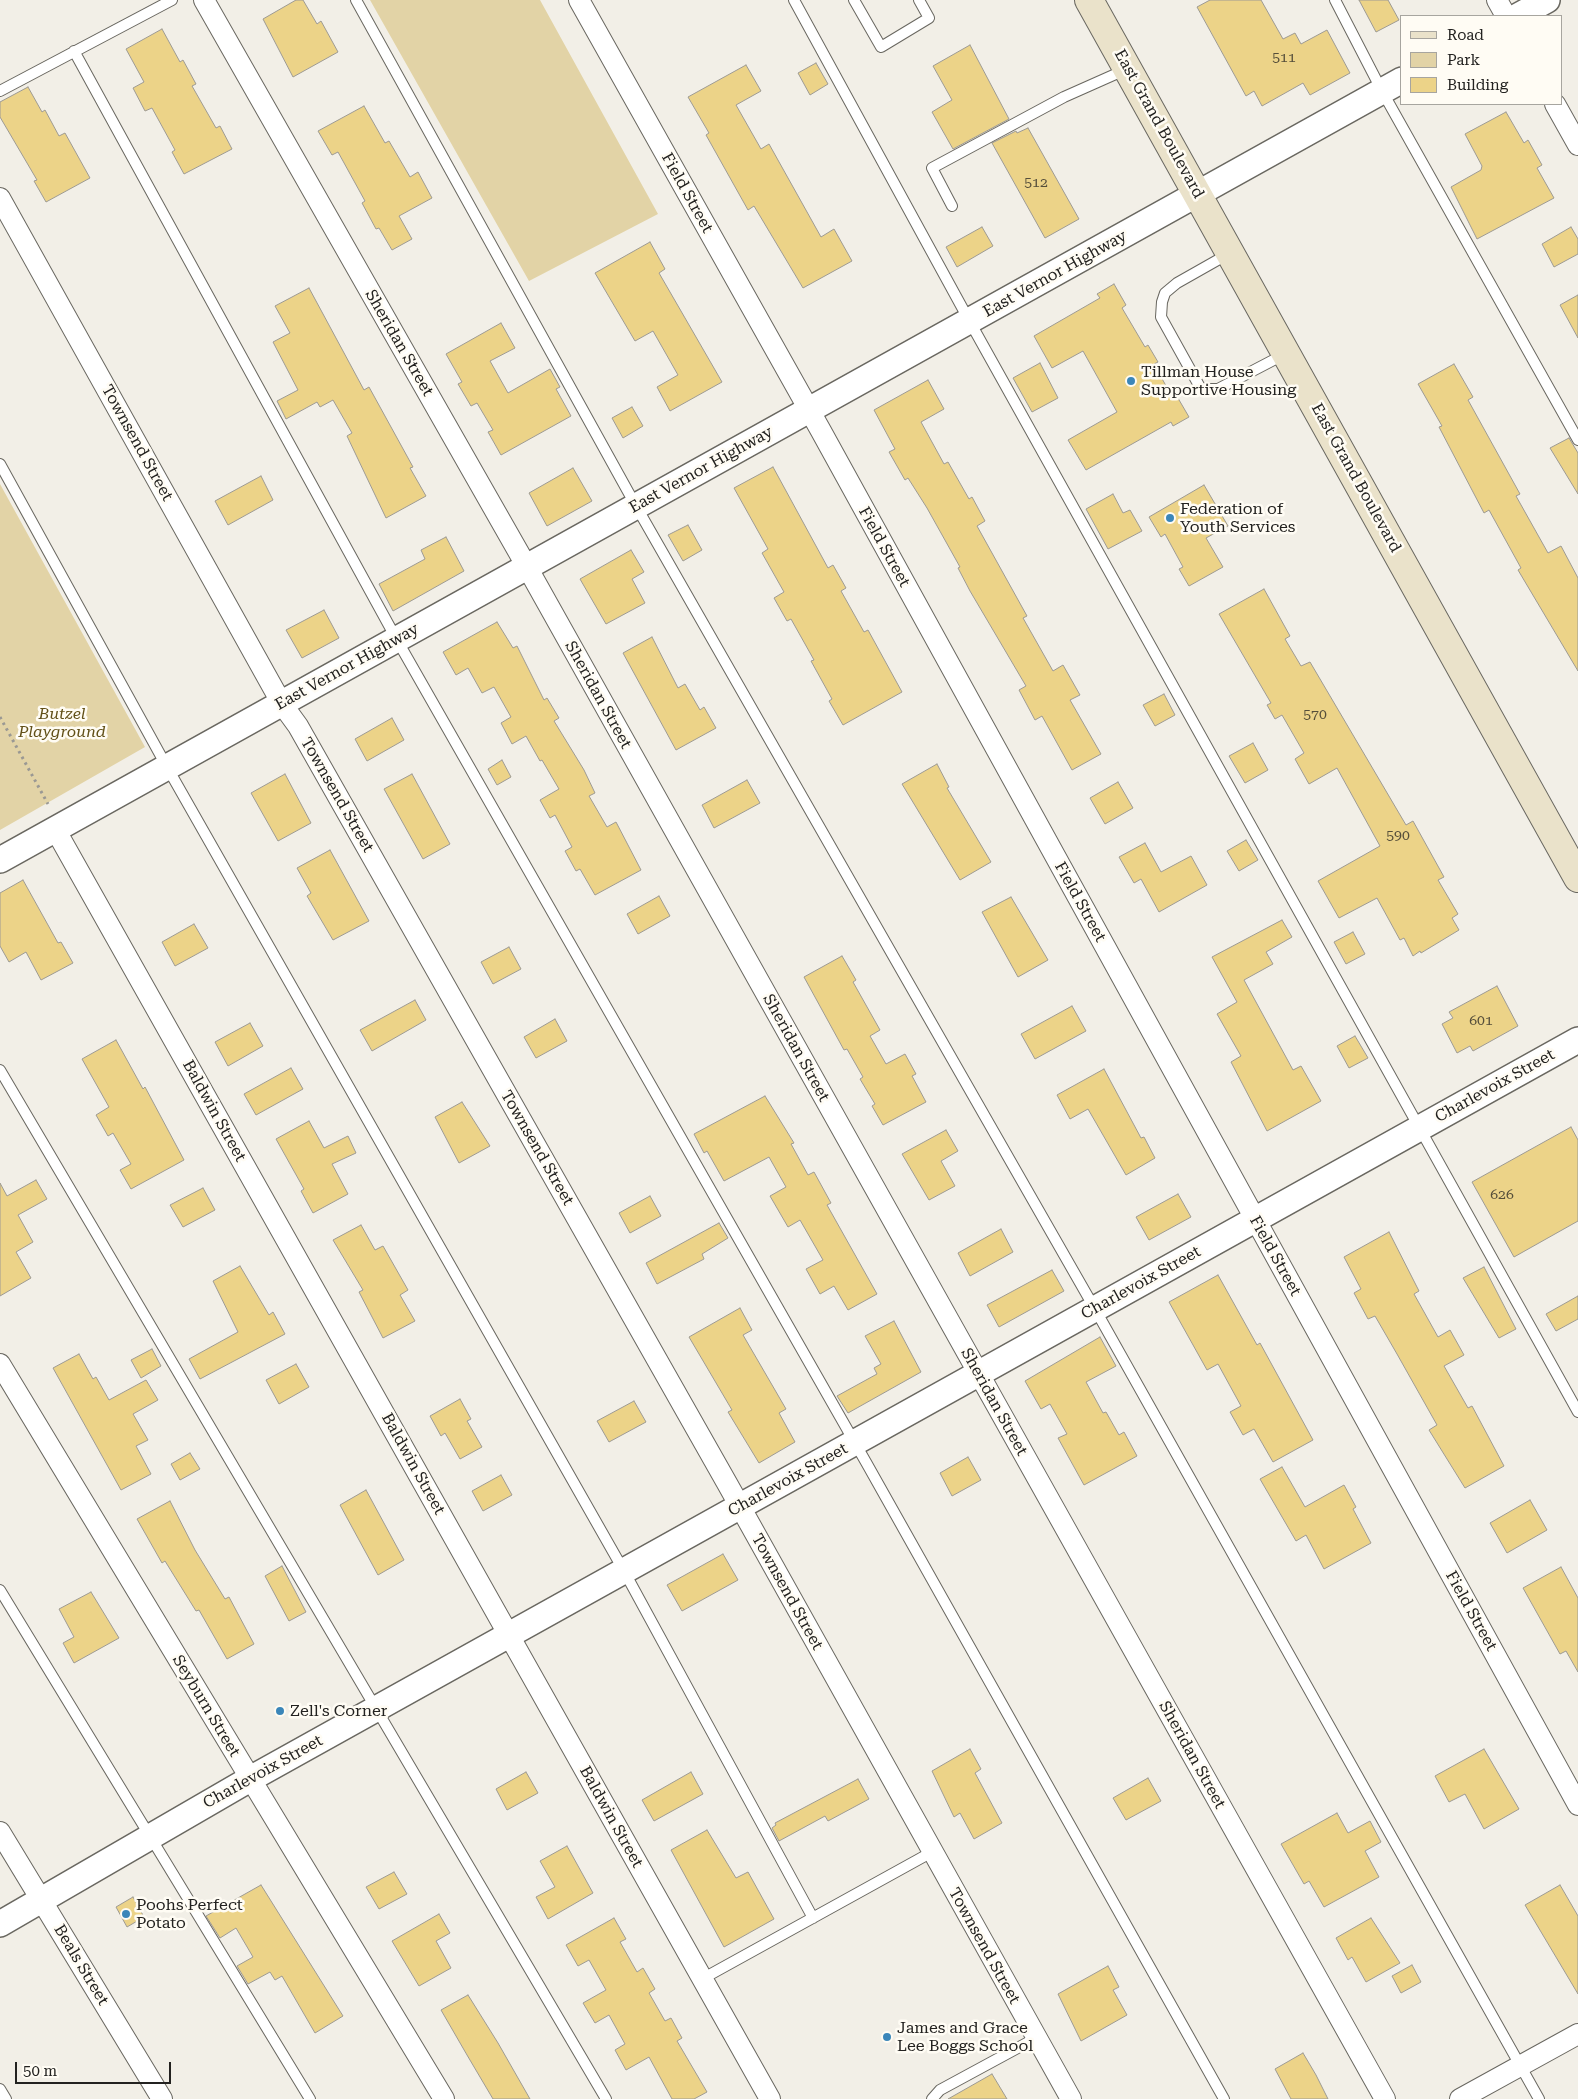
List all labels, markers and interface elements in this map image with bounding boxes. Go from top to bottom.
legend [1400,15,1563,105]
text: Road [1447,26,1484,44]
street label: East Grand Boulevard [1110,46,1208,202]
house number: 511 [1272,50,1296,66]
text: Park [1447,51,1480,69]
text: Building [1447,76,1508,94]
street label: Field Street [657,150,717,236]
house number: 512 [1024,175,1048,191]
street label: East Vernor Highway [980,226,1130,322]
street label: Sheridan Street [361,286,437,400]
place label: Tillman House Supportive Housing [1141,362,1296,400]
marker: Tillman House Supportive Housing [1125,375,1137,387]
street label: Townsend Street [97,382,177,504]
street label: East Grand Boulevard [1307,400,1405,556]
street label: East Vernor Highway [626,422,776,518]
place label: Federation of Youth Services [1180,499,1295,537]
street label: Field Street [854,504,914,590]
marker: Federation of Youth Services [1164,512,1176,524]
street label: East Vernor Highway [272,619,422,715]
street label: Sheridan Street [561,638,635,752]
park label: Butzel Playground [18,704,106,742]
house number: 570 [1303,707,1327,723]
street label: Townsend Street [296,734,378,856]
house number: 590 [1386,828,1410,844]
street label: Field Street [1050,859,1110,945]
street label: Sheridan Street [759,991,833,1105]
house number: 601 [1469,1013,1493,1029]
street label: Charlevoix Street [1432,1045,1558,1127]
street label: Baldwin Street [178,1057,250,1165]
street label: Townsend Street [496,1087,578,1209]
house number: 626 [1490,1187,1514,1203]
street label: Field Street [1245,1213,1305,1299]
street label: Charlevoix Street [1078,1242,1204,1324]
street label: Sheridan Street [957,1345,1031,1459]
street label: Baldwin Street [377,1410,449,1518]
street label: Charlevoix Street [725,1439,851,1521]
street label: Townsend Street [747,1531,827,1653]
street label: Field Street [1441,1568,1501,1654]
street label: Seyburn Street [168,1652,244,1760]
street label: Sheridan Street [1155,1698,1229,1812]
place label: Zell's Corner [290,1701,387,1721]
marker: Zell's Corner [274,1705,286,1717]
street label: Charlevoix Street [200,1731,326,1813]
street label: Baldwin Street [575,1763,647,1871]
street label: Townsend Street [944,1885,1024,2007]
place label: Poohs Perfect Potato [136,1895,243,1933]
marker: Poohs Perfect Potato [120,1908,132,1920]
street label: Beals Street [49,1921,113,2009]
place label: James and Grace Lee Boggs School [897,2018,1033,2056]
marker: James and Grace Lee Boggs School [881,2031,893,2043]
scale bar [18,2052,174,2084]
text: 50 m [23,2062,57,2080]

